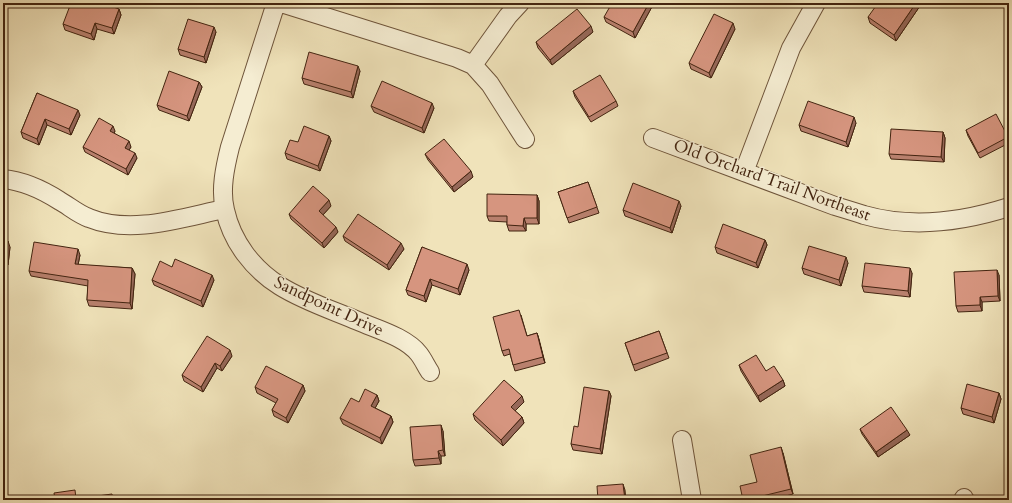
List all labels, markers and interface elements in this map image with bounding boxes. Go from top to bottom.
street label: Old Orchard Trail Northeast [670,134,874,227]
street label: Sandpoint Drive [271,271,387,341]

